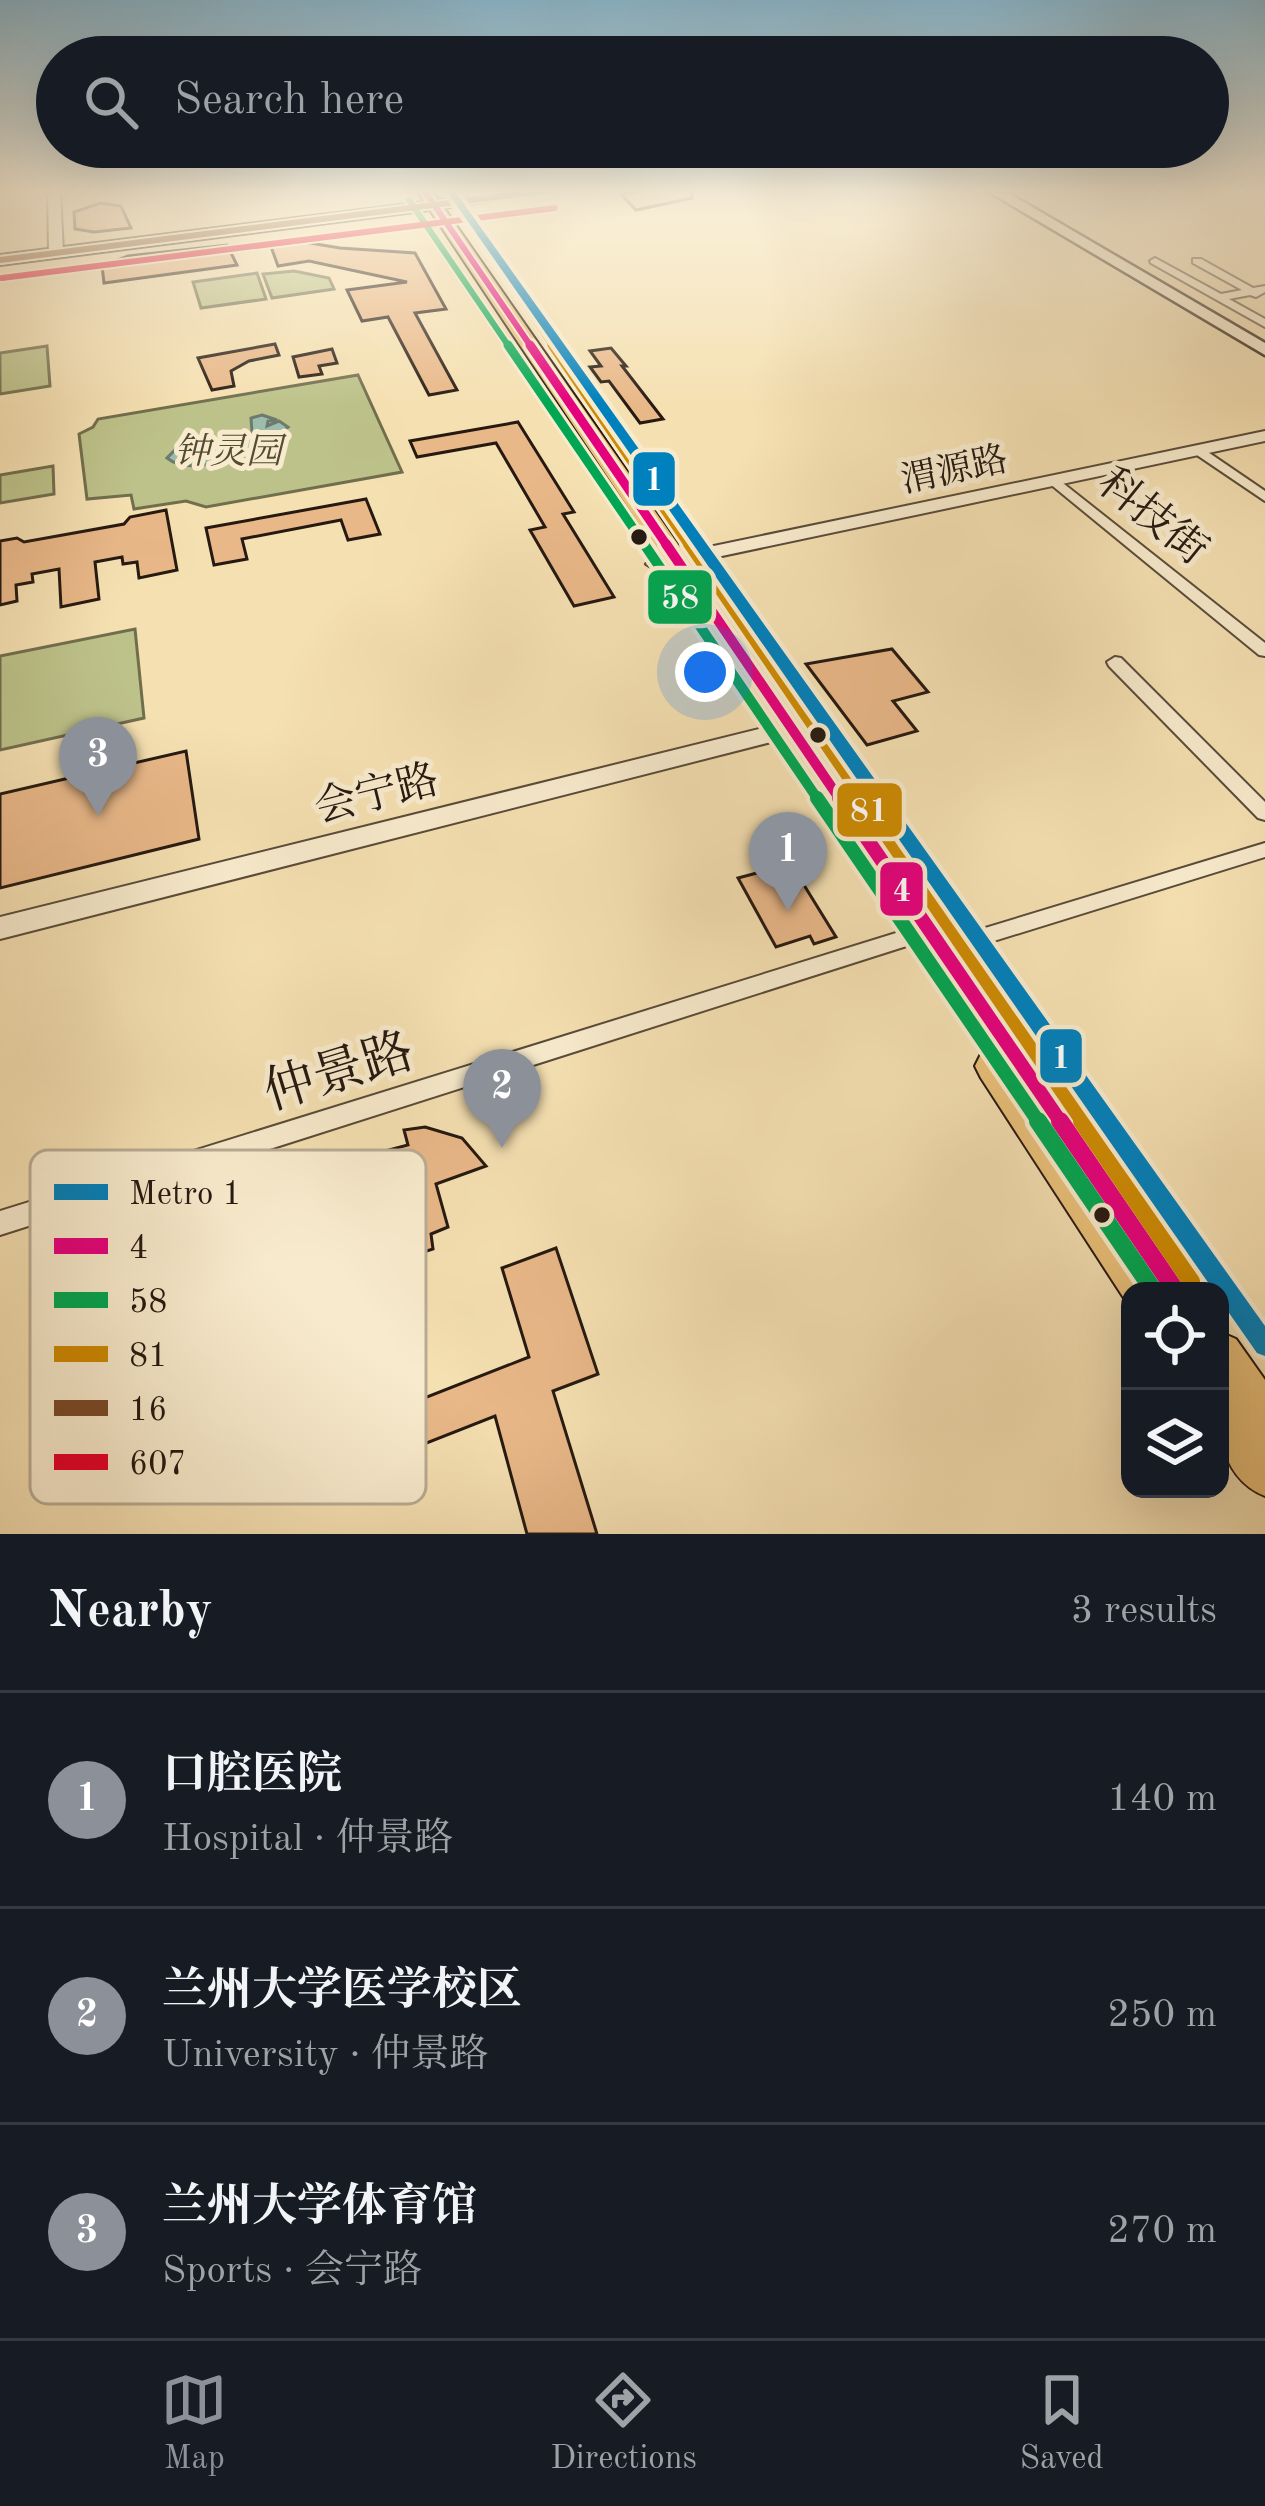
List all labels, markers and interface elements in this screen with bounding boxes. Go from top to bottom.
search box [36,36,1229,168]
icon: search [78,69,144,135]
text: Search here [174,79,404,124]
park label: 钟灵园 [174,432,287,472]
street label: 渭源路 [897,439,1011,501]
line badge: 1 [631,450,677,508]
street label: 科技街 [1089,459,1216,574]
text: 1 [644,465,664,498]
unlabelled marker [628,526,650,548]
line badge: 58 [646,568,714,626]
text: 58 [661,583,699,616]
your location [675,642,735,702]
pin: 3 [59,717,137,816]
unlabelled marker [807,724,829,746]
street label: 会宁路 [310,756,443,832]
line badge: 81 [835,781,904,839]
text: 81 [850,796,888,829]
pin: 1 [749,812,827,911]
line badge: 4 [878,860,925,918]
text: 4 [892,876,912,909]
street label: 仲景路 [258,1024,420,1121]
line badge: 1 [1038,1027,1084,1085]
text: 1 [1051,1043,1071,1076]
pin: 2 [463,1049,541,1148]
legend [30,1150,426,1504]
text: Metro 1 [129,1179,242,1212]
unlabelled marker [1091,1204,1113,1226]
text: 4 [129,1233,148,1266]
map controls [1121,1282,1229,1498]
button: locate [1121,1282,1229,1390]
text: 58 [129,1287,167,1320]
text: 81 [129,1341,167,1374]
button: layers [1121,1390,1229,1498]
text: 16 [129,1395,167,1428]
text: 607 [129,1449,186,1482]
text: Nearby [48,1587,213,1638]
text: 3 results [1071,1592,1217,1631]
text: 口腔医院 [162,1754,342,1799]
text: 1 [76,1780,98,1819]
text: 140 m [1107,1780,1217,1819]
text: Hospital · 仲景路 [162,1820,453,1859]
text: 兰州大学医学校区 [162,1970,522,2015]
text: 2 [76,1996,98,2035]
text: 250 m [1107,1996,1217,2035]
text: University · 仲景路 [162,2036,488,2075]
text: 兰州大学体育馆 [162,2186,477,2231]
text: 3 [76,2212,98,2251]
text: 270 m [1107,2212,1217,2251]
text: Sports · 会宁路 [162,2252,422,2291]
tab: Map [161,2367,227,2480]
tab: Directions [550,2367,697,2480]
tab: Saved [1020,2367,1104,2480]

